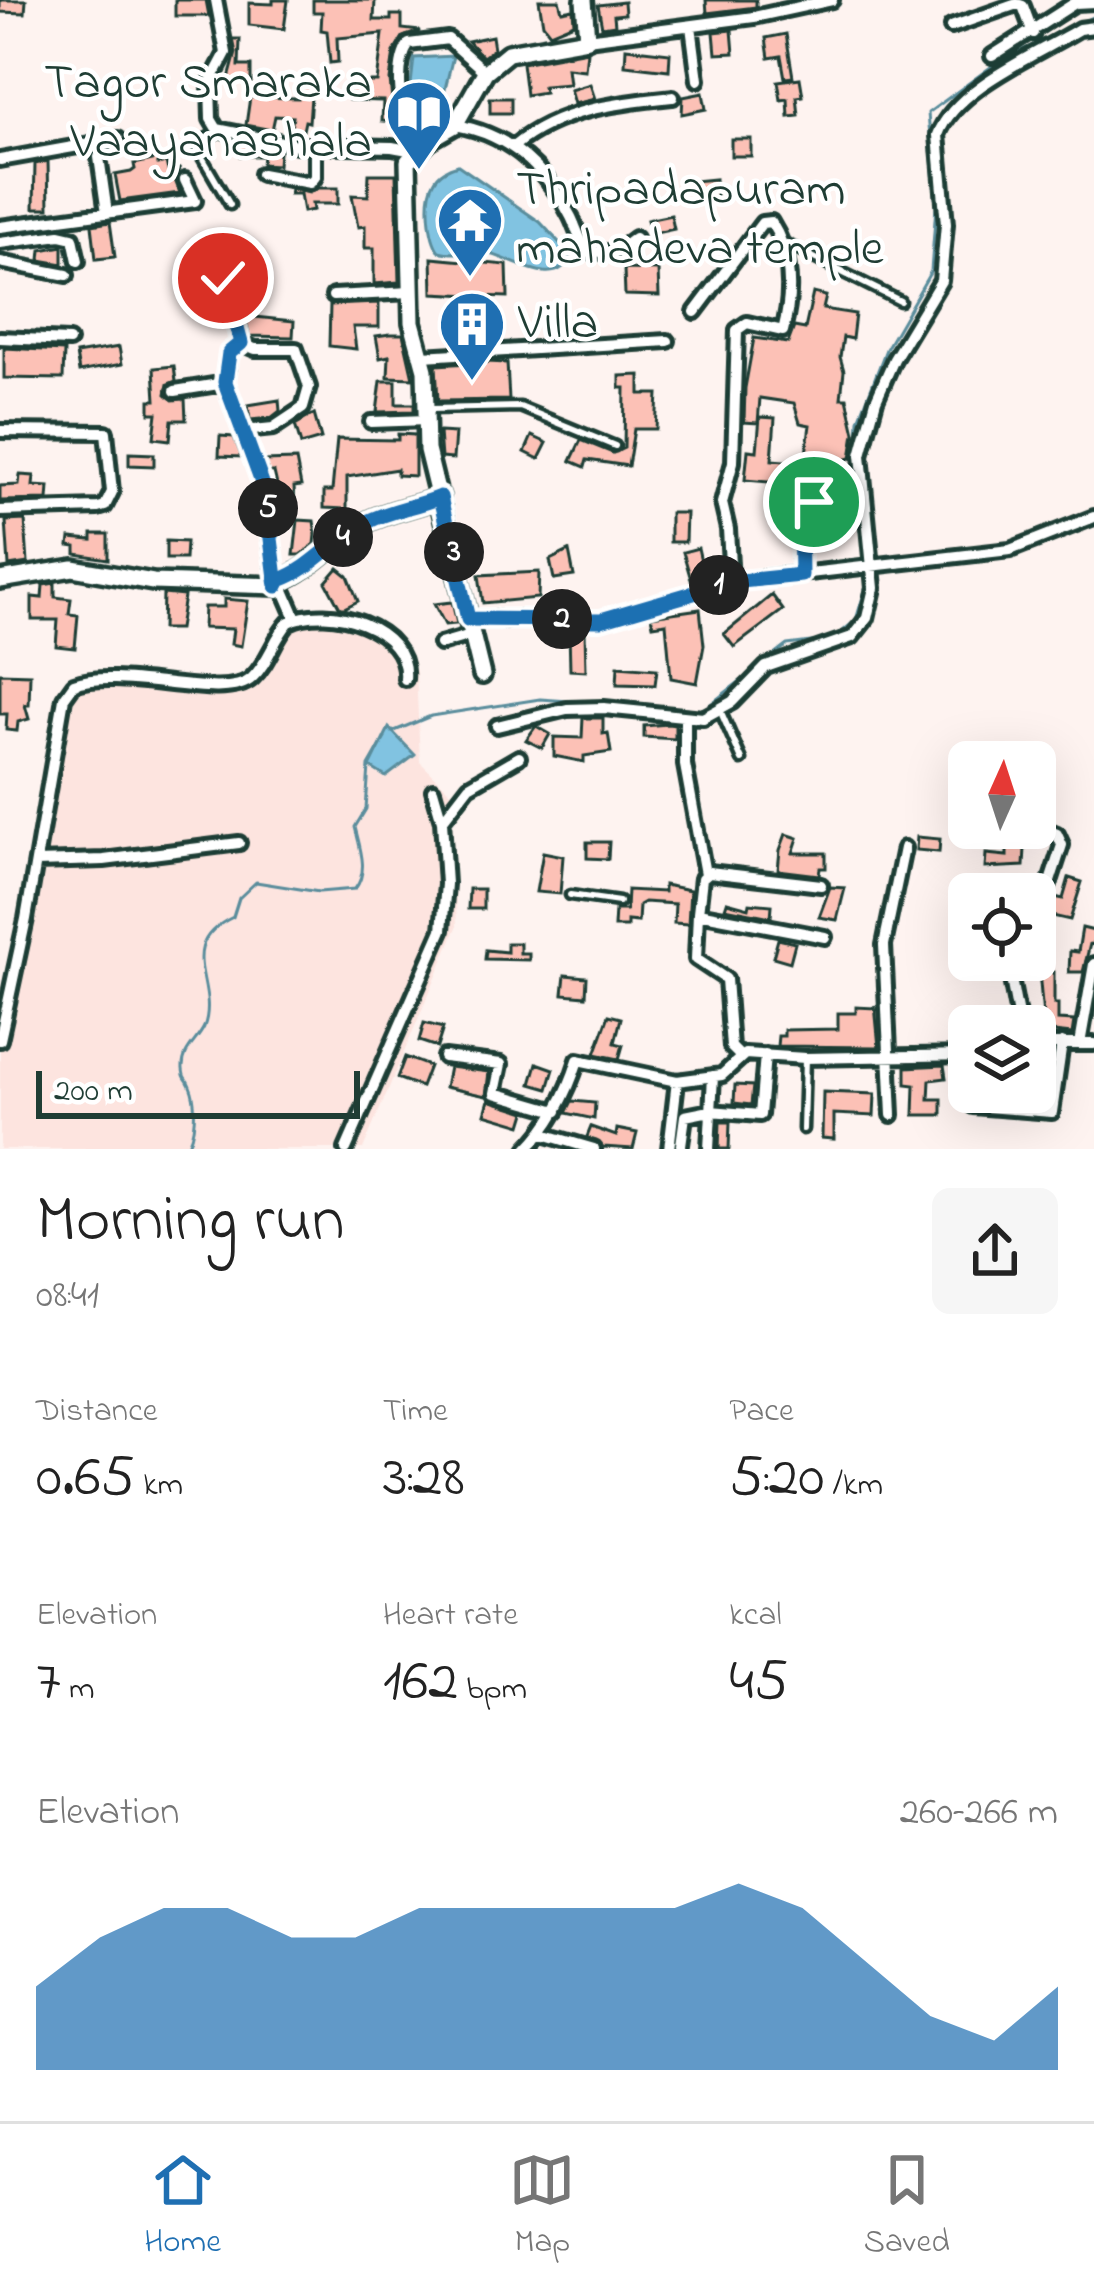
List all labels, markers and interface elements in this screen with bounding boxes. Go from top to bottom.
place label: Tagor Smaraka Vaayanashala [44,47,372,181]
library icon: Tagor Smaraka Vaayanashala [384,78,454,172]
place label: Thripadapuram mahadeva temple [516,154,884,288]
temple icon: Thripadapuram mahadeva temple [435,185,505,279]
pin [172,227,274,329]
icon: check [190,245,256,311]
place label: Villa [517,287,598,362]
building icon: Villa [437,289,507,383]
pin [763,451,865,553]
icon: arrive [781,469,847,535]
pin: 5 [238,478,298,538]
text: 5 [259,484,277,532]
pin: 4 [313,507,373,567]
text: 4 [336,513,350,561]
pin: 3 [424,522,484,582]
text: 3 [447,528,461,576]
pin: 1 [689,555,749,615]
text: 1 [714,561,724,609]
pin: 2 [532,589,592,649]
text: 2 [554,595,570,643]
north arrow [948,741,1056,849]
map controls [948,741,1056,1113]
button: locate [948,873,1056,981]
button: layers [948,1005,1056,1113]
scale bar [36,1065,360,1118]
text: 200 m [54,1068,133,1116]
text: Morning run [36,1175,345,1271]
button: share [932,1188,1058,1314]
text: 08:41 [36,1268,99,1325]
text: Distance [36,1388,158,1436]
text: Time [383,1388,448,1436]
text: Pace [729,1388,794,1436]
text: 0.65 [36,1436,135,1523]
text: 3:28 [383,1436,465,1523]
text: 5:20 [729,1436,825,1523]
text: km [135,1462,183,1510]
text: /km [825,1462,883,1510]
text: Elevation [36,1592,157,1640]
text: Heart rate [383,1592,518,1640]
text: kcal [729,1592,782,1640]
text: 7 [36,1640,61,1727]
text: 162 [383,1640,458,1727]
text: 45 [729,1640,788,1727]
text: m [61,1666,95,1714]
text: bpm [458,1666,527,1714]
text: Elevation [36,1785,179,1842]
text: 260–266 m [900,1785,1058,1842]
tab: Home [144,2147,221,2267]
tab: Map [509,2147,575,2267]
tab: Saved [864,2147,950,2267]

